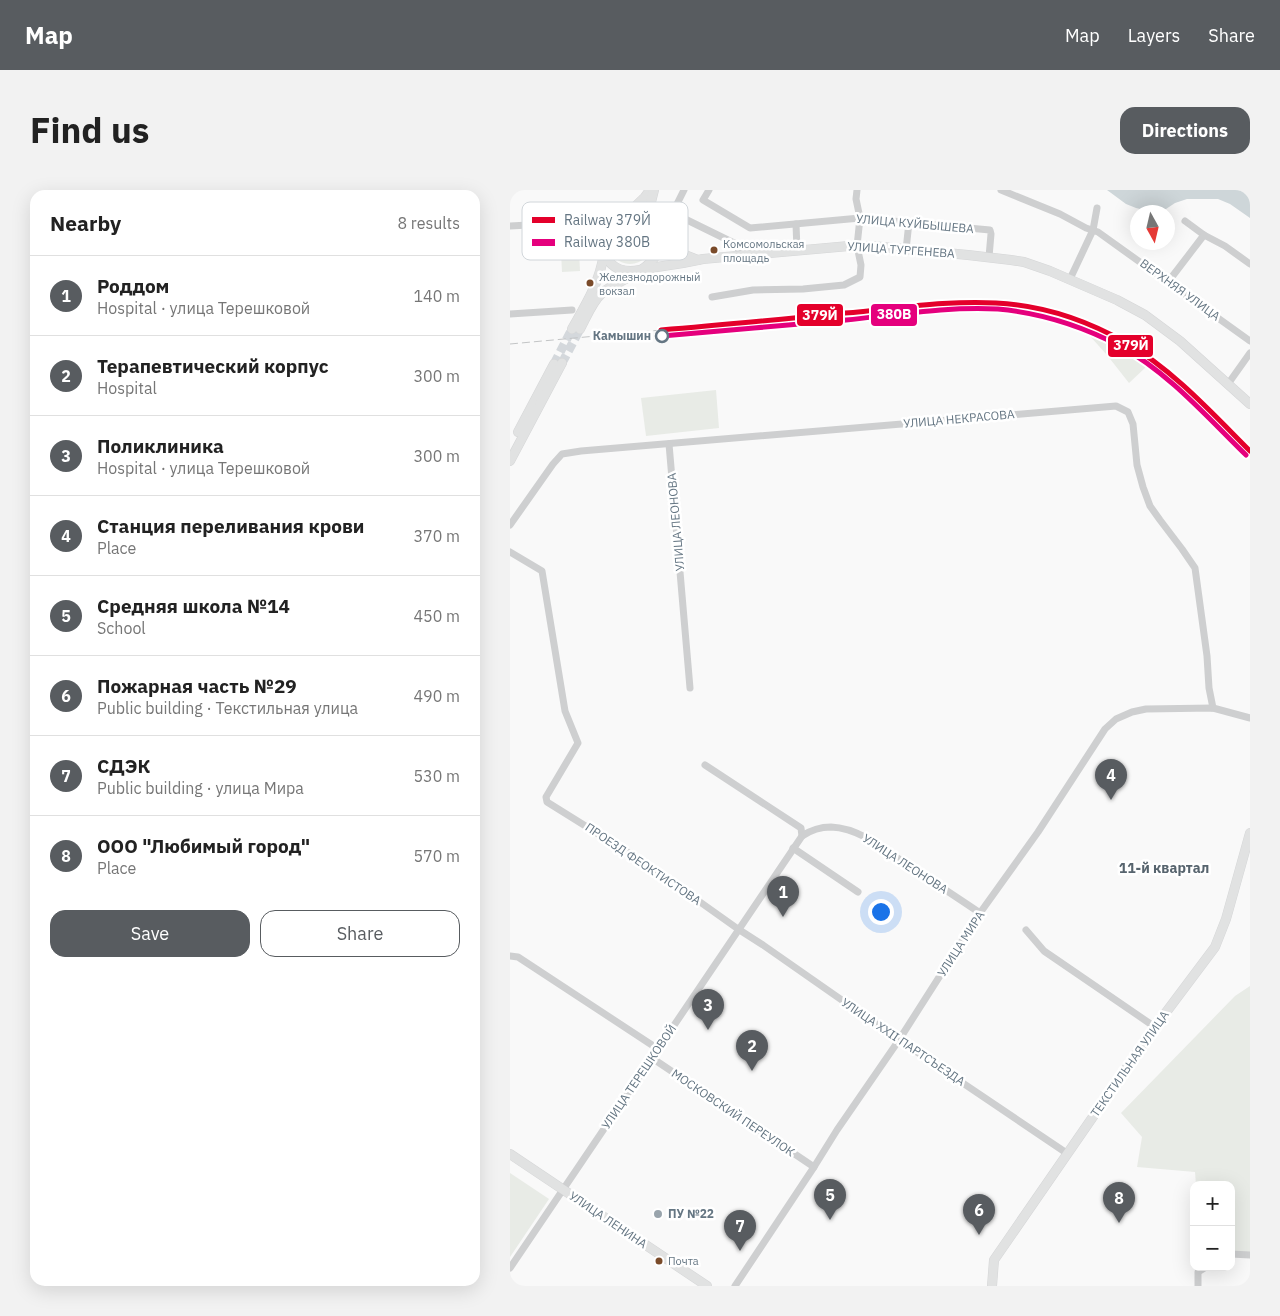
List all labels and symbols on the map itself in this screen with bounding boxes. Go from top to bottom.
legend [522,202,688,260]
north arrow [1130,205,1175,250]
text: Railway 379Й [564,210,651,229]
street label: УЛИЦА КУЙБЫШЕВА [856,211,975,236]
text: Railway 380В [564,233,650,251]
place label: Комсомольская площадь [723,237,804,265]
street label: УЛИЦА ТУРГЕНЕВА [847,238,956,261]
marker: Комсомольская площадь [709,245,719,255]
street label: ВЕРХНЯЯ УЛИЦА [1137,255,1224,324]
place label: Железнодорожный вокзал [599,270,700,298]
marker: Железнодорожный вокзал [585,278,595,288]
line badge: 379Й [796,303,844,327]
line badge: 380В [870,303,918,327]
text: 380В [877,305,911,323]
text: 379Й [802,306,838,324]
place label: Камышин [593,328,651,343]
marker: Камышин [655,329,669,343]
line badge: 379Й [1107,334,1154,358]
text: 379Й [1113,336,1149,354]
street label: УЛИЦА НЕКРАСОВА [903,406,1015,431]
street label: УЛИЦА ЛЕОНОВА [664,472,687,572]
pin: 4 [1095,759,1127,800]
street label: ПРОЕЗД ФЕОКТИСТОВА [583,819,704,908]
street label: УЛИЦА ЛЕОНОВА [860,830,951,897]
district label: 11-й квартал [1119,859,1209,877]
pin: 1 [767,876,799,917]
your location [868,899,894,925]
street label: УЛИЦА МИРА [934,908,988,979]
pin: 3 [692,989,724,1030]
street label: УЛИЦА XXII ПАРТСЪЕЗДА [838,994,968,1089]
street label: ТЕКСТИЛЬНАЯ УЛИЦА [1087,1007,1172,1120]
street label: УЛИЦА ТЕРЕШКОВОЙ [598,1022,679,1132]
pin: 2 [736,1030,768,1071]
street label: МОСКОВСКИЙ ПЕРЕУЛОК [669,1066,798,1160]
pin: 5 [814,1179,846,1220]
pin: 8 [1103,1182,1135,1223]
street label: УЛИЦА ЛЕНИНА [566,1188,650,1251]
pin: 6 [963,1194,995,1235]
place label: ПУ №22 [668,1206,714,1221]
marker: ПУ №22 [652,1208,664,1220]
pin: 7 [724,1210,756,1251]
place label: Почта [668,1254,699,1268]
marker: Почта [654,1256,664,1266]

